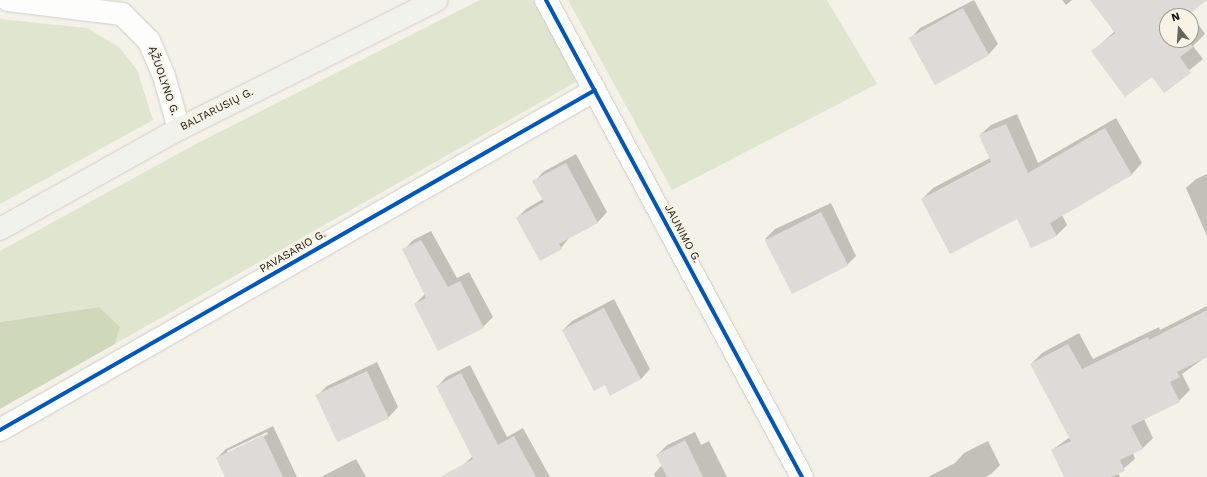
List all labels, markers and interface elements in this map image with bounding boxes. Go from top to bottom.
north arrow [1159,8,1199,48]
text: N [1170,10,1181,24]
street label: ĄŽUOLYNO G. [145,45,181,117]
street label: BALTARUSIŲ G. [178,86,256,134]
street label: JAUNIMO G. [661,202,703,266]
street label: PAVASARIO G. [258,228,328,276]

